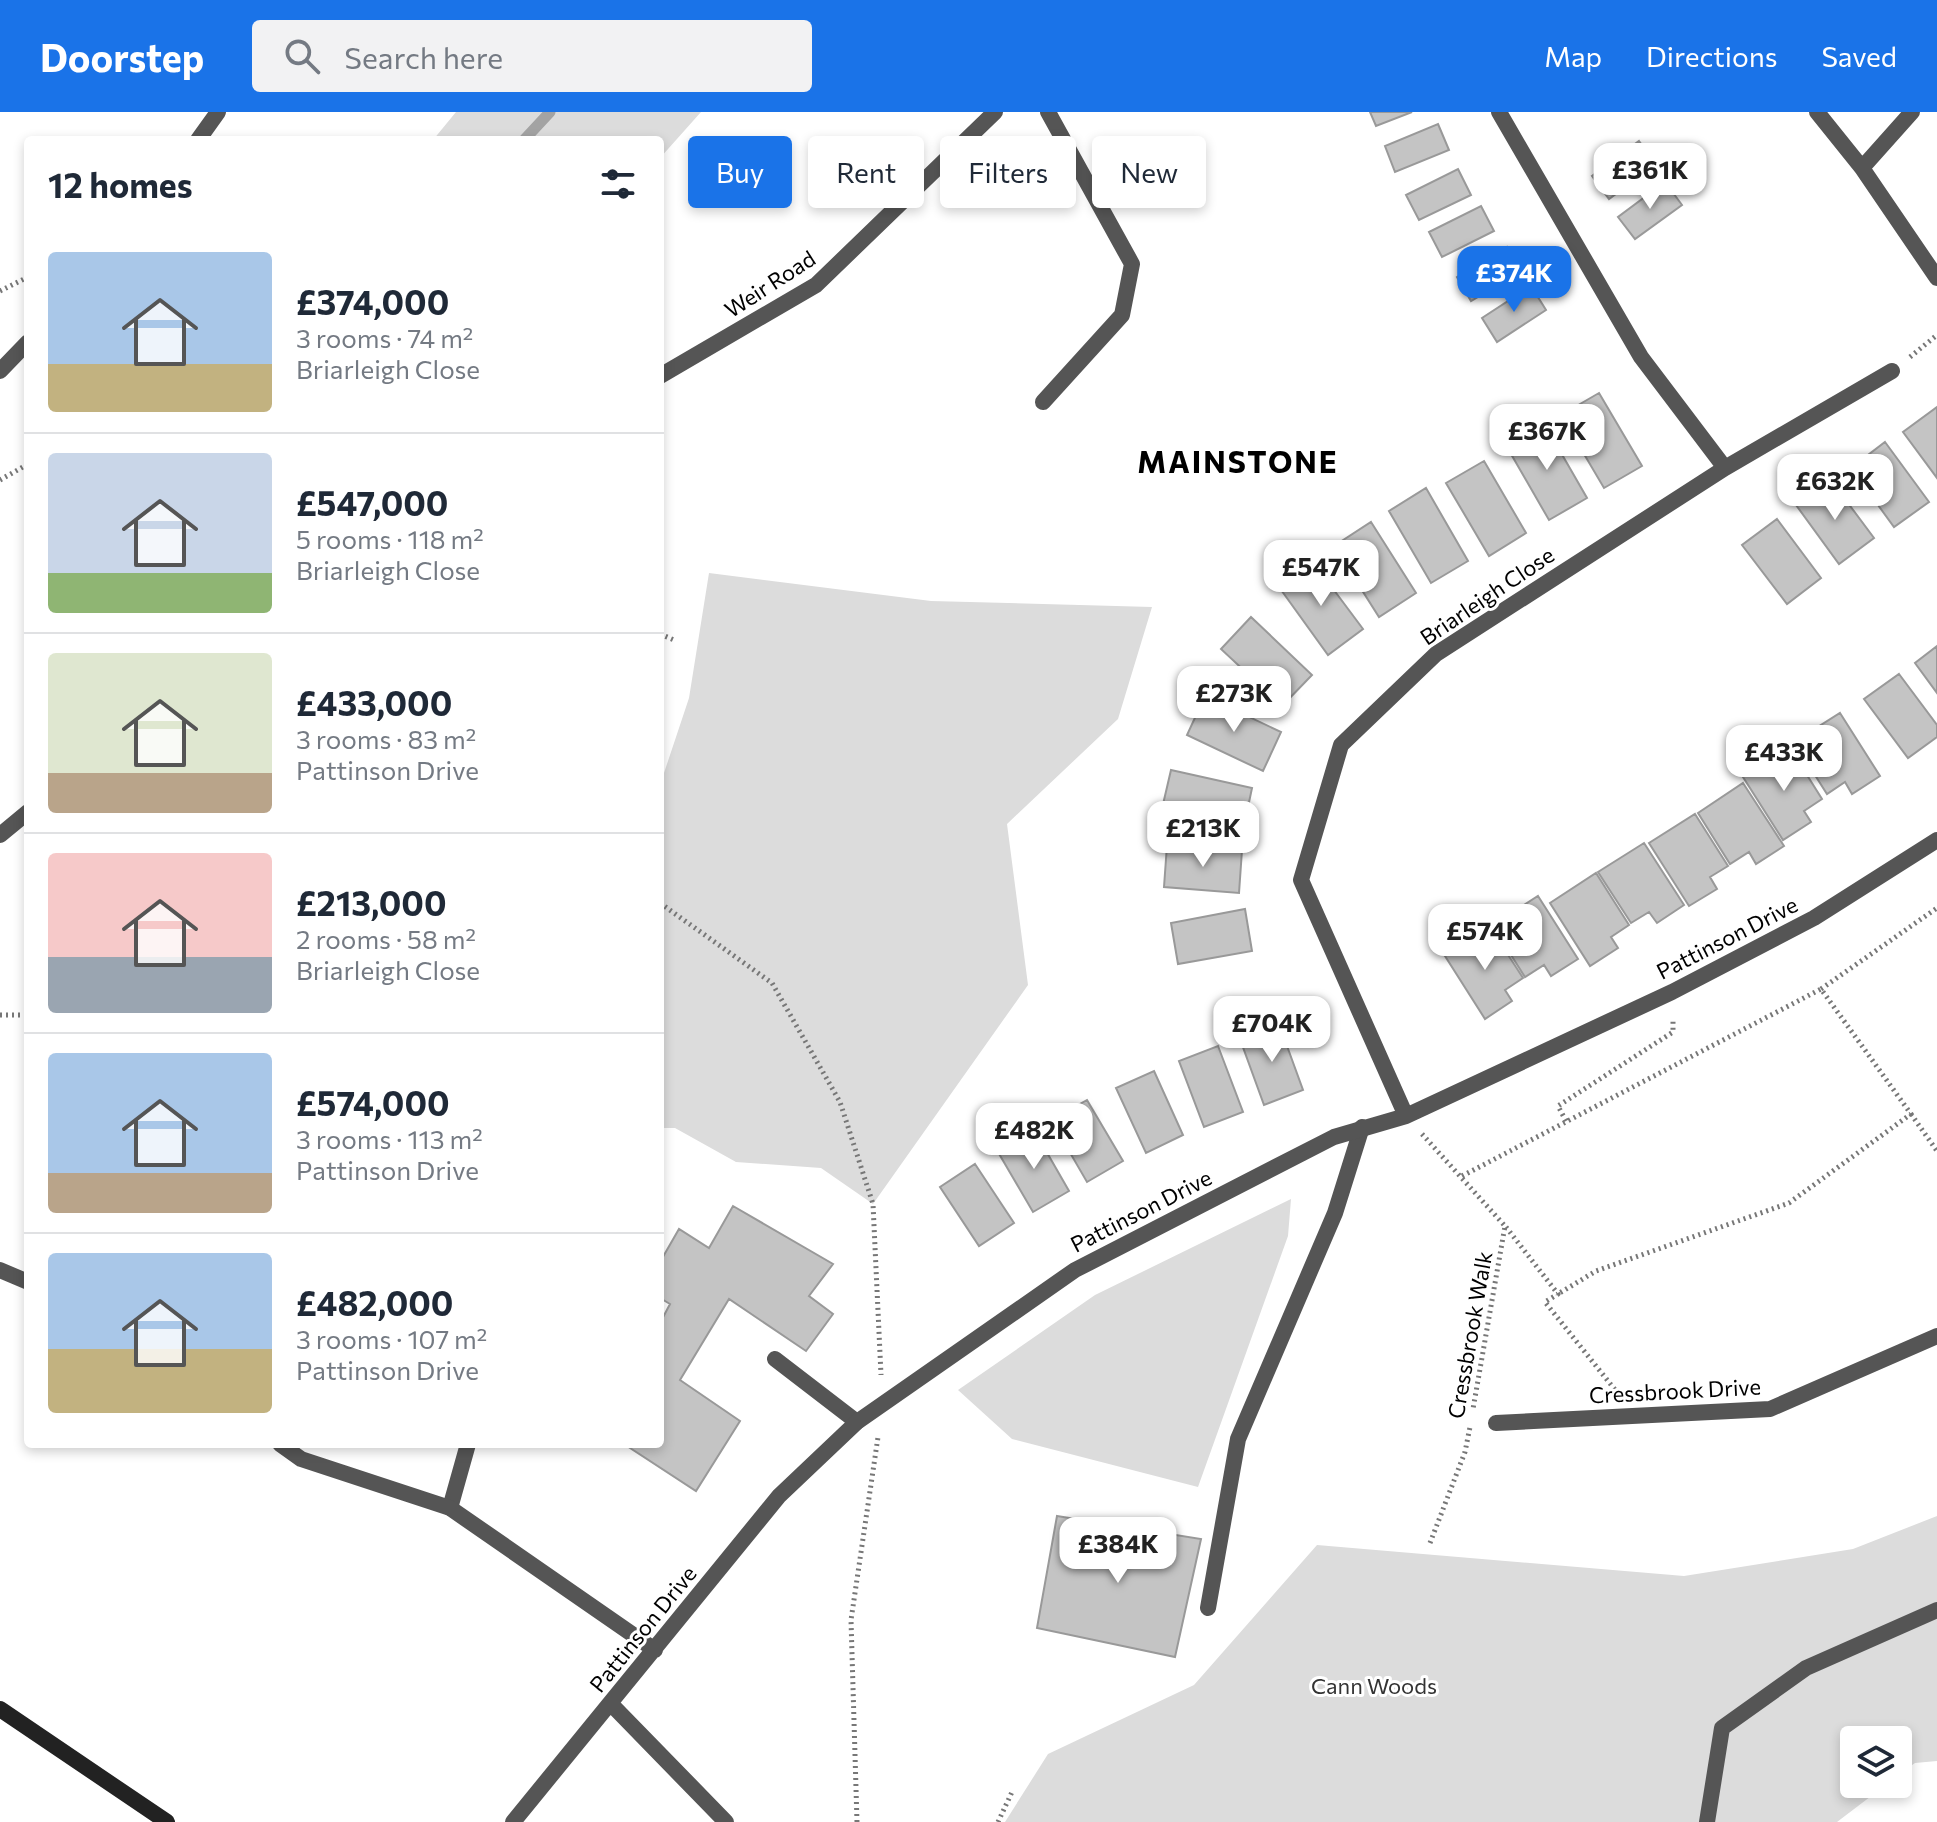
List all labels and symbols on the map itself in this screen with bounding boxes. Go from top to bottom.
pin: £361K [1594,143,1706,211]
street label: Weir Road [719,244,820,323]
pin: £374K [1458,246,1570,314]
pin: £367K [1491,404,1603,472]
district label: MAINSTONE [1137,442,1339,479]
pin: £632K [1779,454,1891,522]
pin: £547K [1265,540,1377,608]
street label: Briarleigh Close [1415,541,1559,650]
pin: £273K [1178,666,1290,734]
pin: £433K [1728,725,1840,793]
pin: £213K [1147,801,1259,869]
street label: Pattinson Drive [1652,890,1802,985]
pin: £574K [1429,904,1541,972]
pin: £704K [1216,996,1328,1064]
pin: £482K [978,1103,1090,1171]
street label: Pattinson Drive [1066,1163,1216,1258]
street label: Cressbrook Walk [1442,1249,1498,1421]
street label: Cressbrook Drive [1588,1373,1762,1408]
pin: £384K [1062,1517,1174,1585]
street label: Pattinson Drive [583,1560,702,1697]
park label: Cann Woods [1311,1672,1437,1699]

